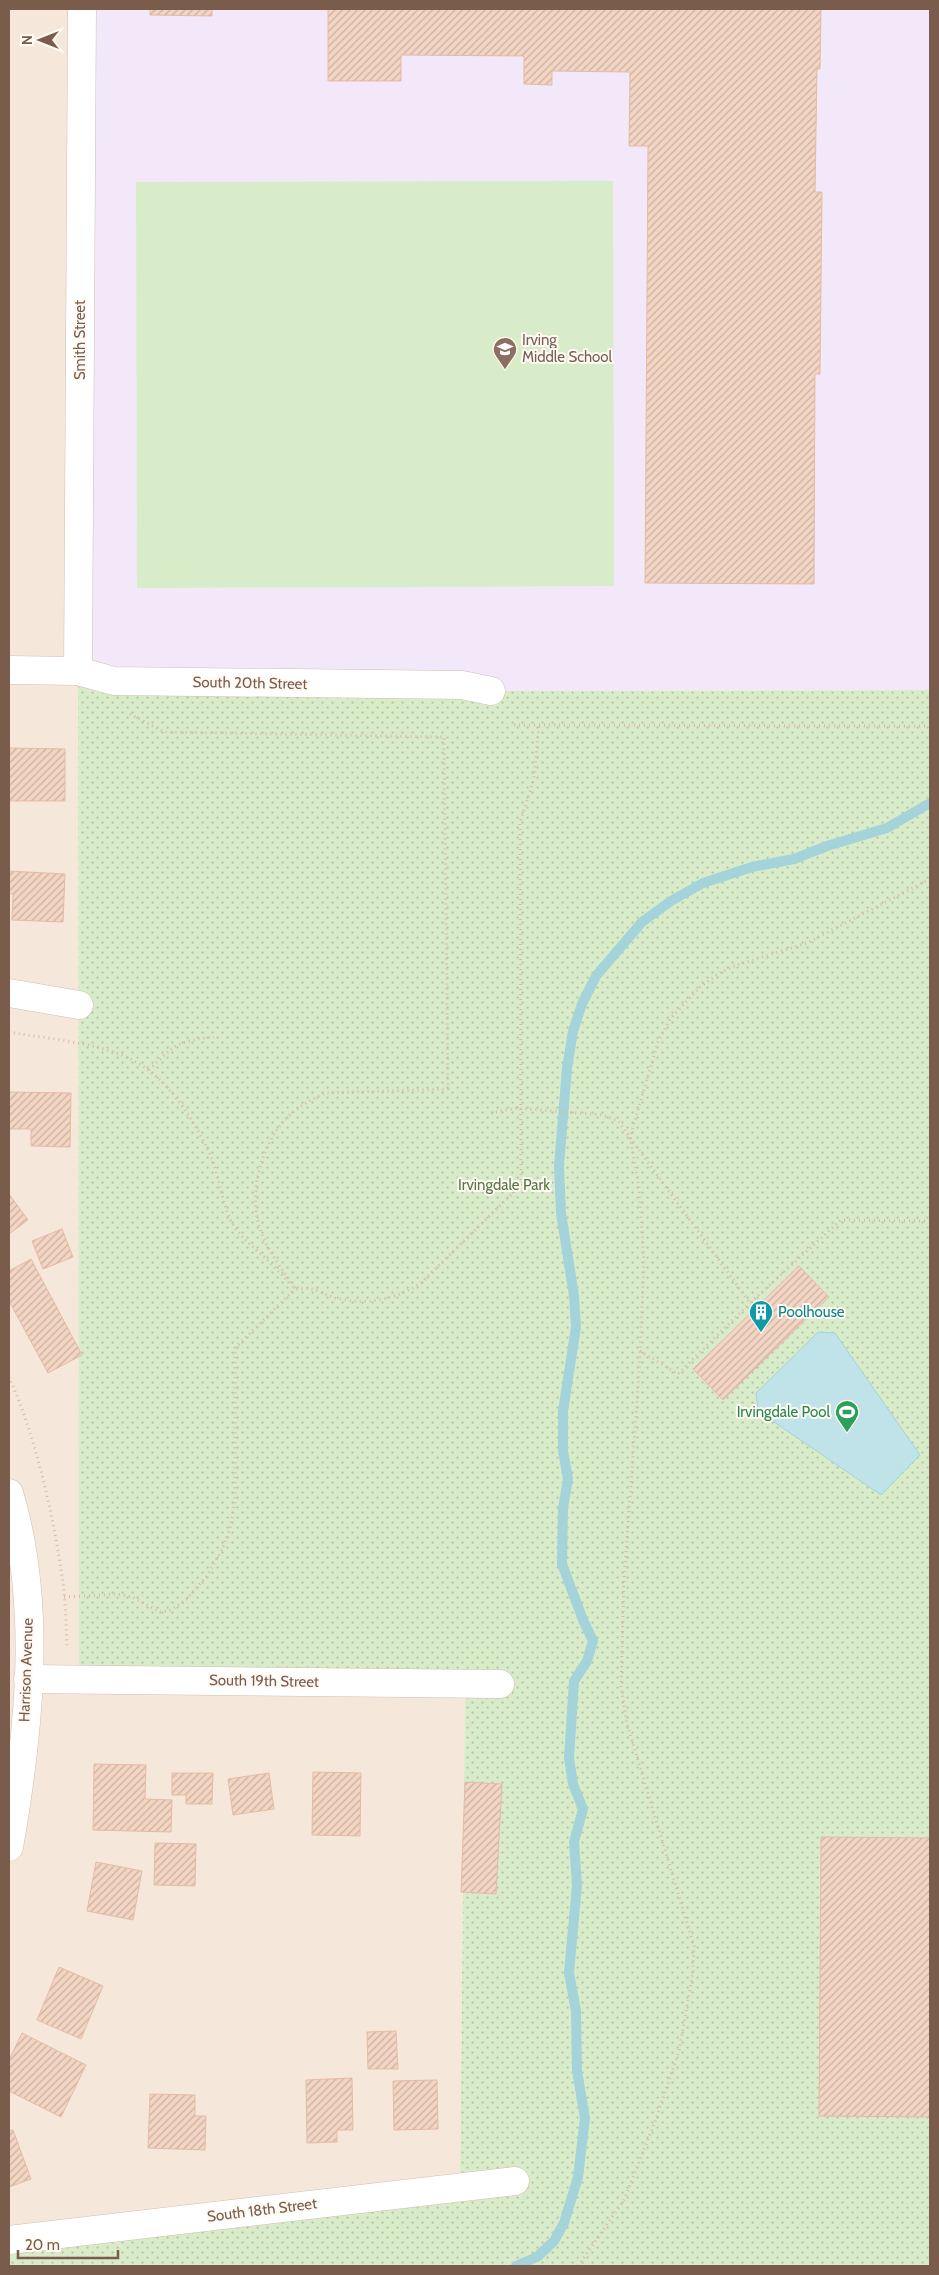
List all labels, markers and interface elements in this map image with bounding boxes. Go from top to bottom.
north arrow [15,15,65,65]
text: N [18,35,36,45]
street label: Smith Street [71,300,89,380]
place label: Irving Middle School [522,331,613,366]
school or university icon: Irving Middle School [492,336,518,370]
street label: South 20th Street [192,673,308,693]
park label: Irvingdale Park [458,1176,550,1194]
building icon: Poolhouse [748,1299,774,1333]
place label: Poolhouse [778,1303,845,1321]
sports icon: Irvingdale Pool [834,1399,860,1433]
place label: Irvingdale Pool [737,1403,830,1421]
street label: Harrison Avenue [15,1617,37,1722]
street label: South 19th Street [209,1671,319,1691]
street label: South 18th Street [206,2194,318,2226]
scale bar [18,2228,118,2260]
text: 20 m [25,2236,60,2254]

